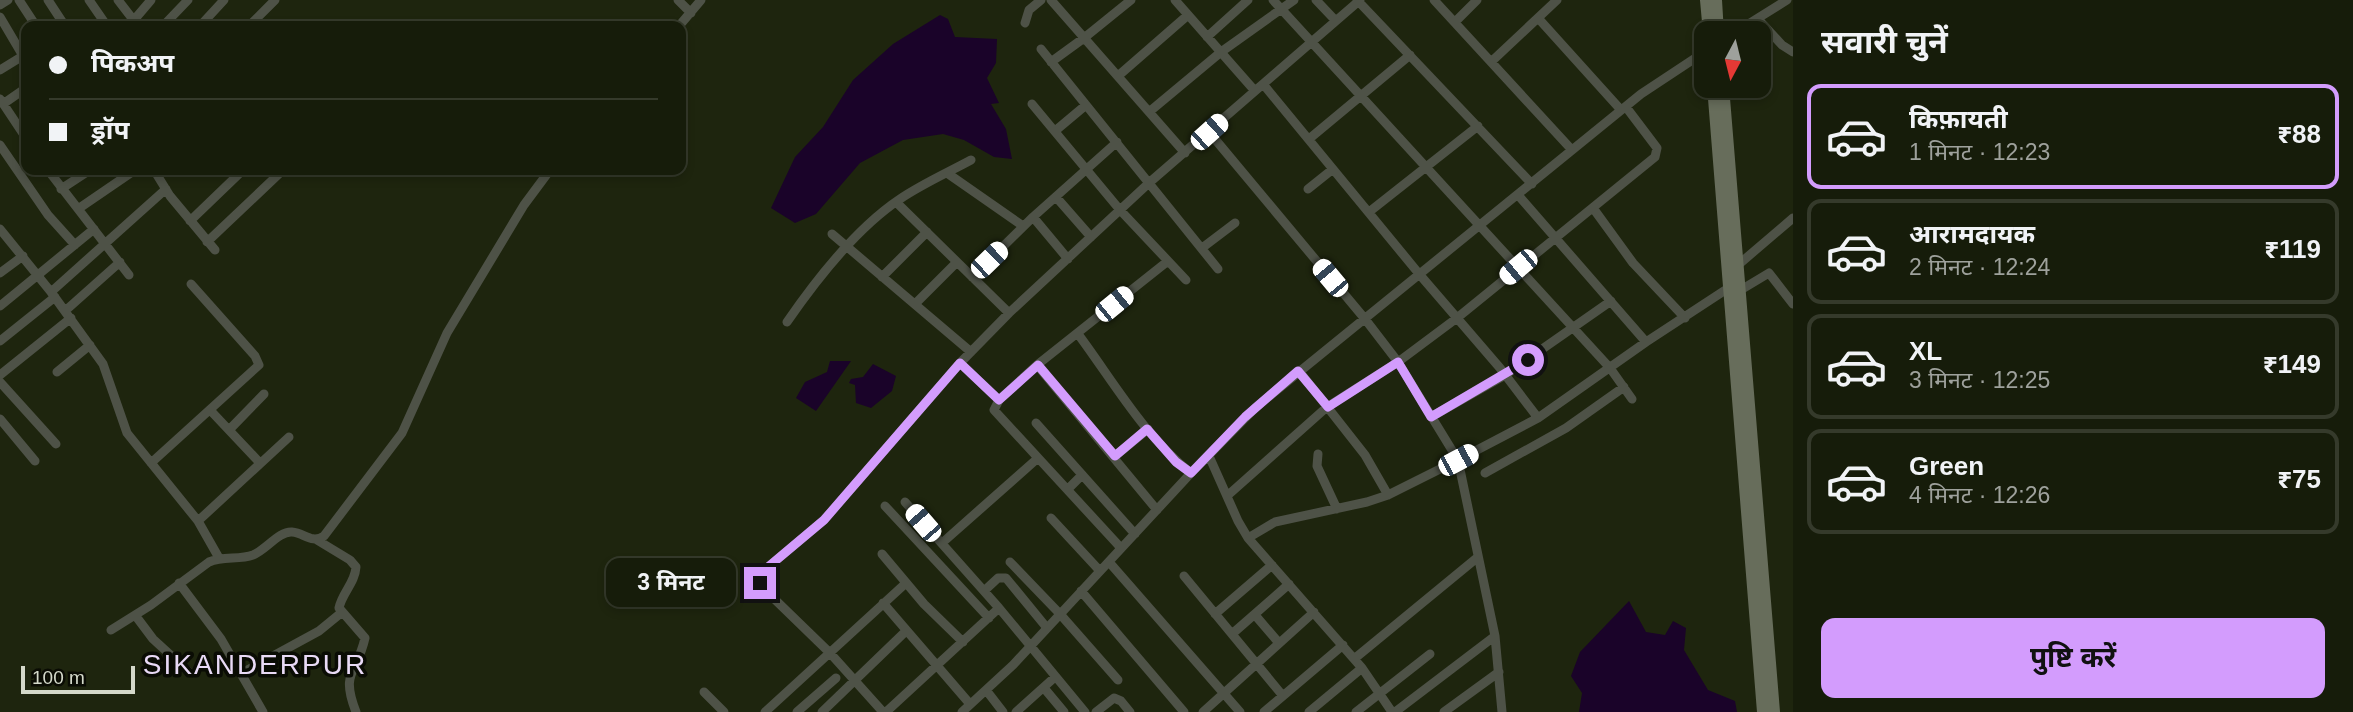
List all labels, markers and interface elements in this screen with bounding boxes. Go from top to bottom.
north arrow [1694,21,1771,98]
map controls [1694,21,1771,98]
text: सवारी चुनें [1821,24,1948,60]
text: पिकअप [91,48,174,78]
text: किफ़ायती [1909,104,2008,134]
icon: car [1825,105,1888,168]
car [1187,110,1232,154]
text: ड्रॉप [91,115,129,145]
text: ₹88 [2277,119,2321,149]
text: 1 मिनट · 12:23 [1909,139,2050,165]
text: आरामदायक [1909,219,2035,249]
icon: car [1825,220,1888,283]
text: ₹119 [2264,234,2321,264]
car [967,238,1012,282]
car [1496,245,1541,289]
text: 2 मिनट · 12:24 [1909,254,2050,280]
car [1309,255,1352,301]
car [1092,283,1137,325]
icon: car [1825,335,1888,398]
text: XL [1909,336,1942,366]
route start [1512,344,1544,376]
text: ₹149 [2263,349,2321,379]
text: 3 मिनट · 12:25 [1909,367,2050,393]
car [1435,441,1482,479]
icon: car [1825,450,1888,513]
text: Green [1909,451,1984,481]
text: ₹75 [2277,464,2321,494]
text: 4 मिनट · 12:26 [1909,482,2050,508]
car [902,500,945,546]
callout: 3 मिनट [606,558,736,608]
route end [744,567,776,599]
text: 3 मिनट [637,569,705,595]
button: पुष्टि करें [1821,618,2325,698]
district label: SIKANDERPUR [143,649,367,680]
scale bar [21,663,135,695]
text: 100 m [32,667,85,688]

